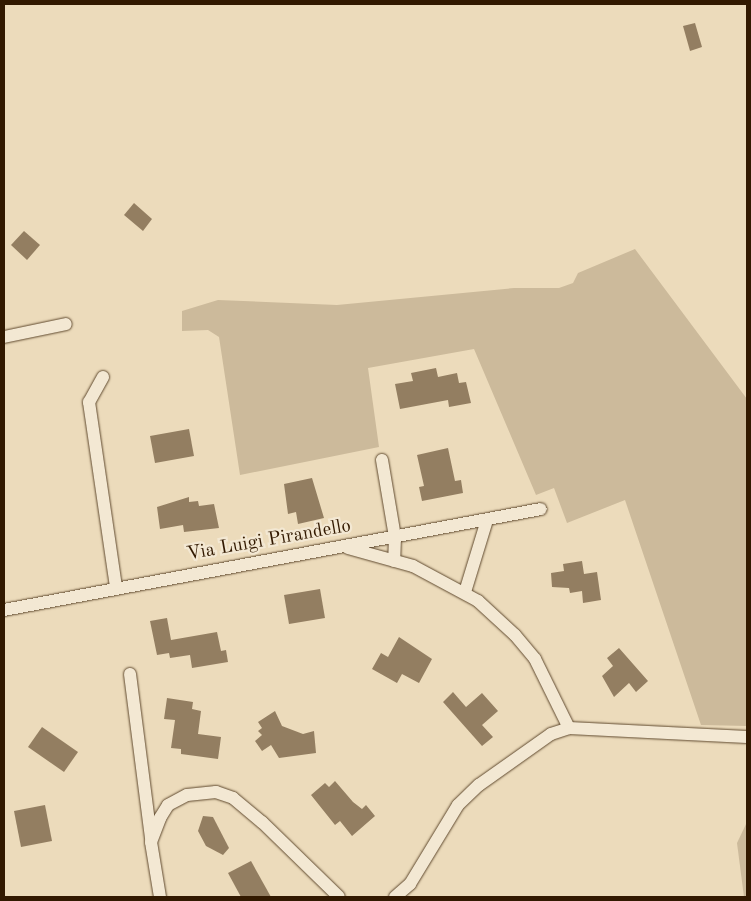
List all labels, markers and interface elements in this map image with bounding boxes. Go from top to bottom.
street label: Via Luigi Pirandello [185,515,353,567]

